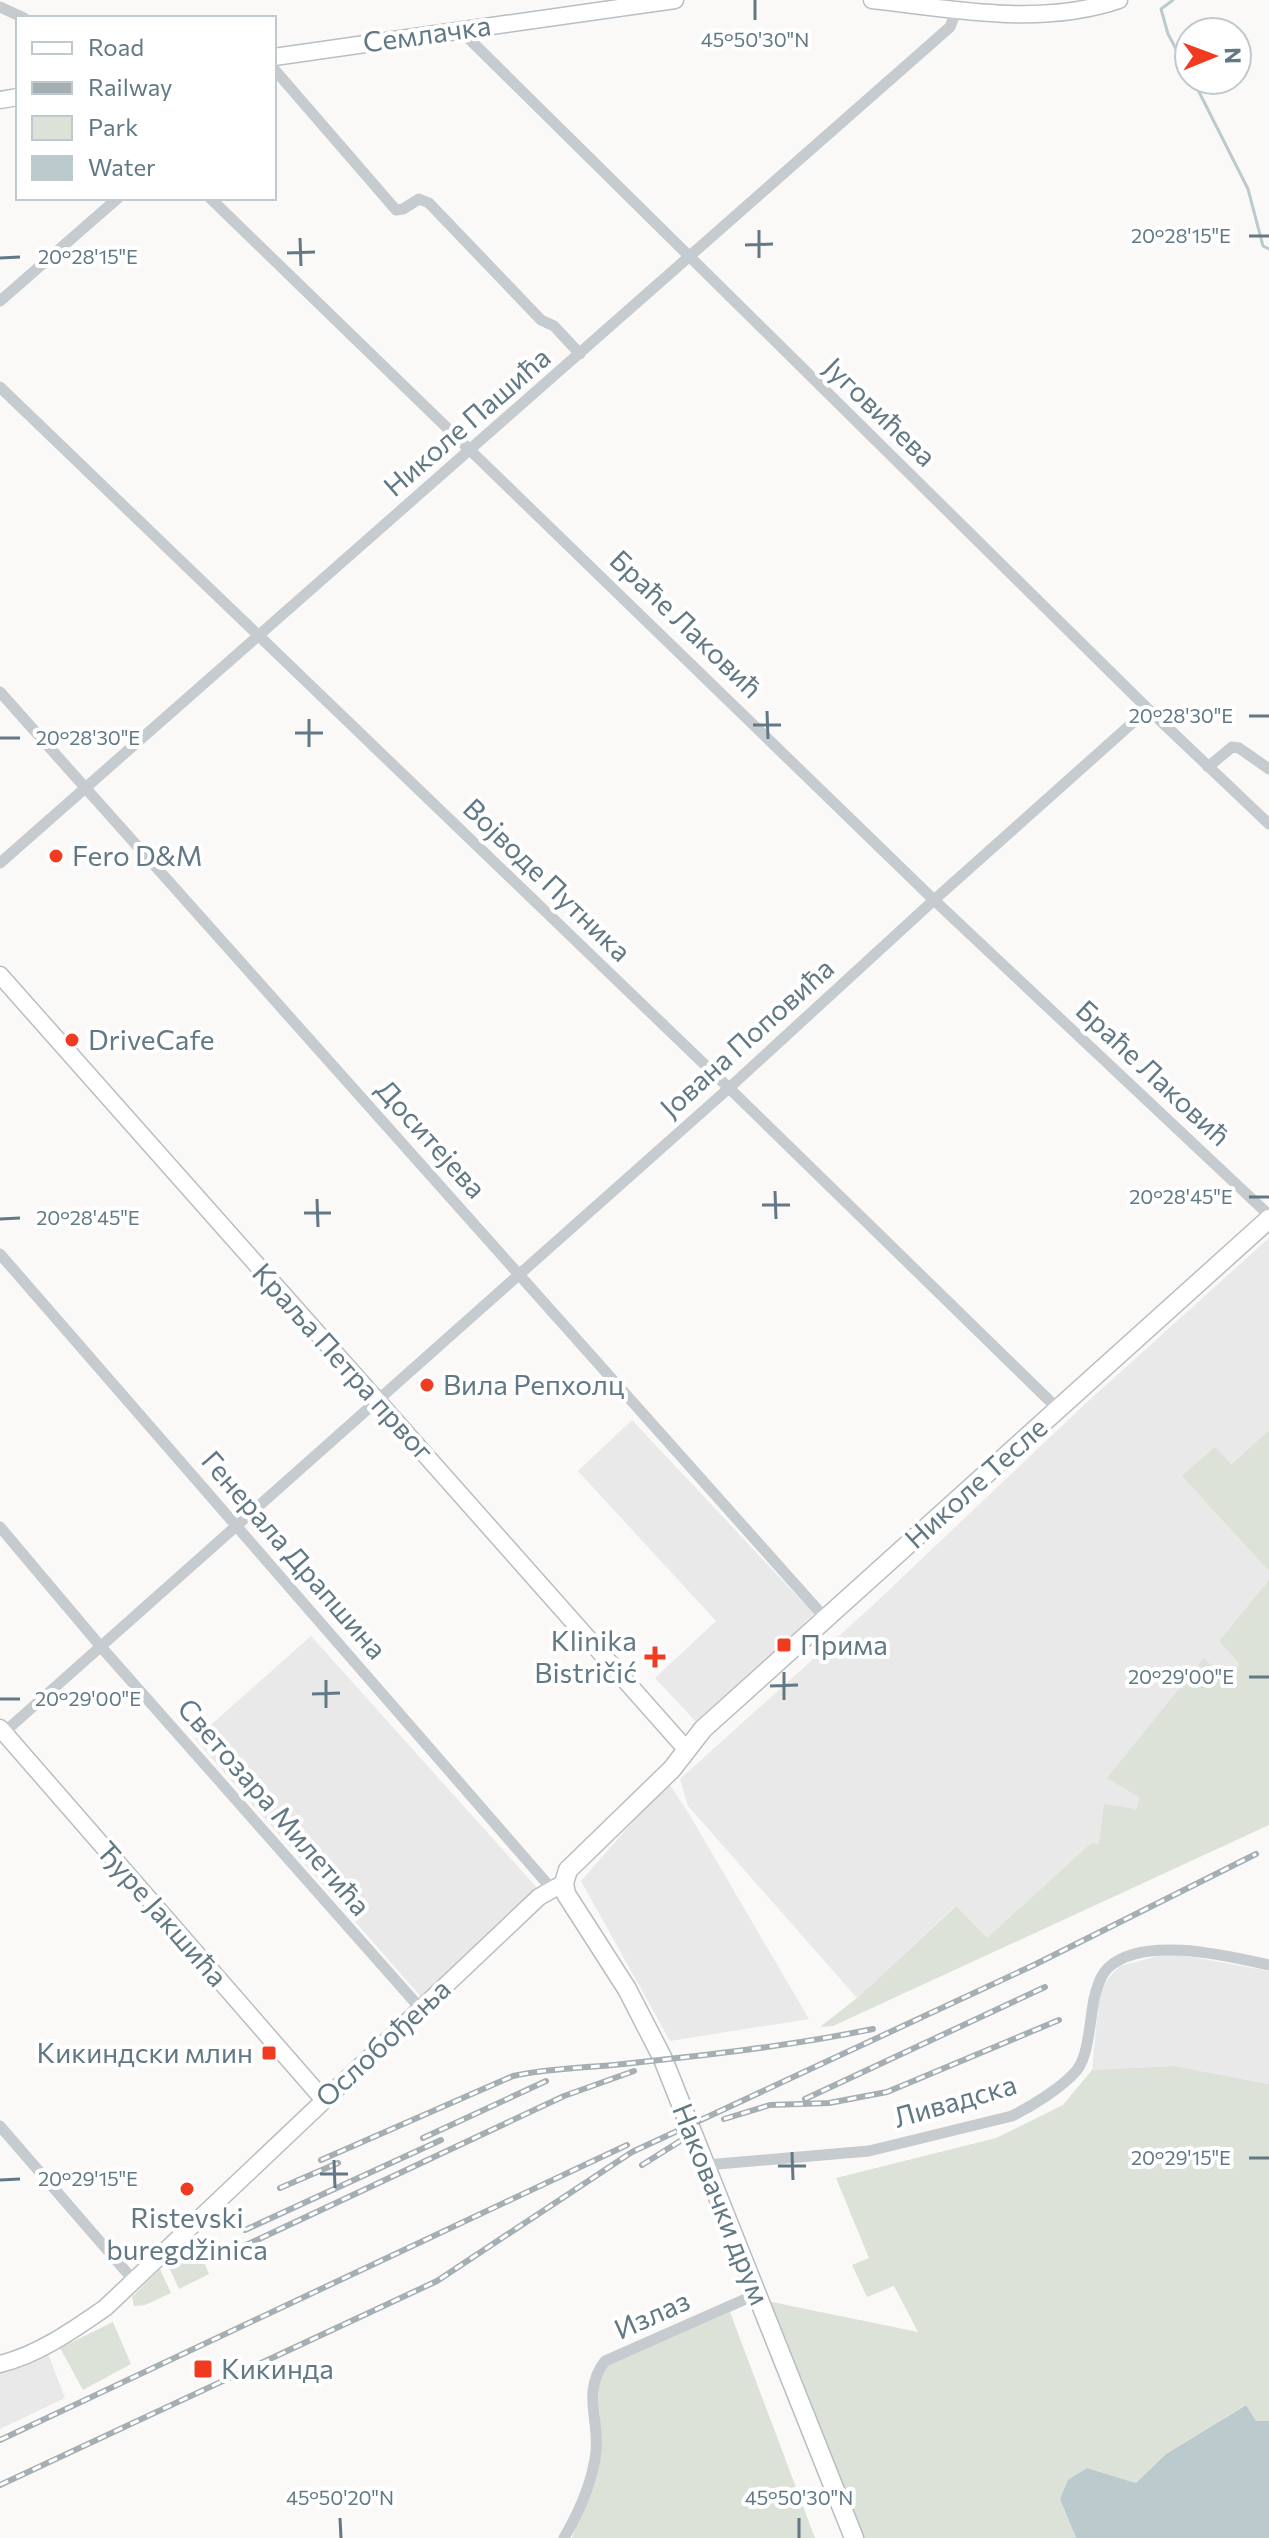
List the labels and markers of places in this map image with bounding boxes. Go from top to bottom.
place label: Fero D&M [72,838,203,872]
marker: Fero D&M [47,847,65,865]
place label: DriveCafe [88,1022,215,1056]
marker: DriveCafe [63,1031,81,1049]
place label: Вила Репхолц [443,1367,624,1401]
marker: Вила Репхолц [418,1376,436,1394]
place label: Klinika Bistričić [534,1623,637,1689]
place label: Прима [800,1627,888,1661]
marker: Прима [775,1636,793,1654]
marker: Klinika Bistričić [644,1646,666,1668]
place label: Кикиндски млин [36,2035,253,2069]
marker: Кикиндски млин [260,2044,278,2062]
marker: Ristevski buregdžinica [178,2180,196,2198]
place label: Ristevski buregdžinica [106,2200,268,2266]
place label: Кикинда [221,2351,334,2385]
marker: Кикинда [192,2358,214,2380]

